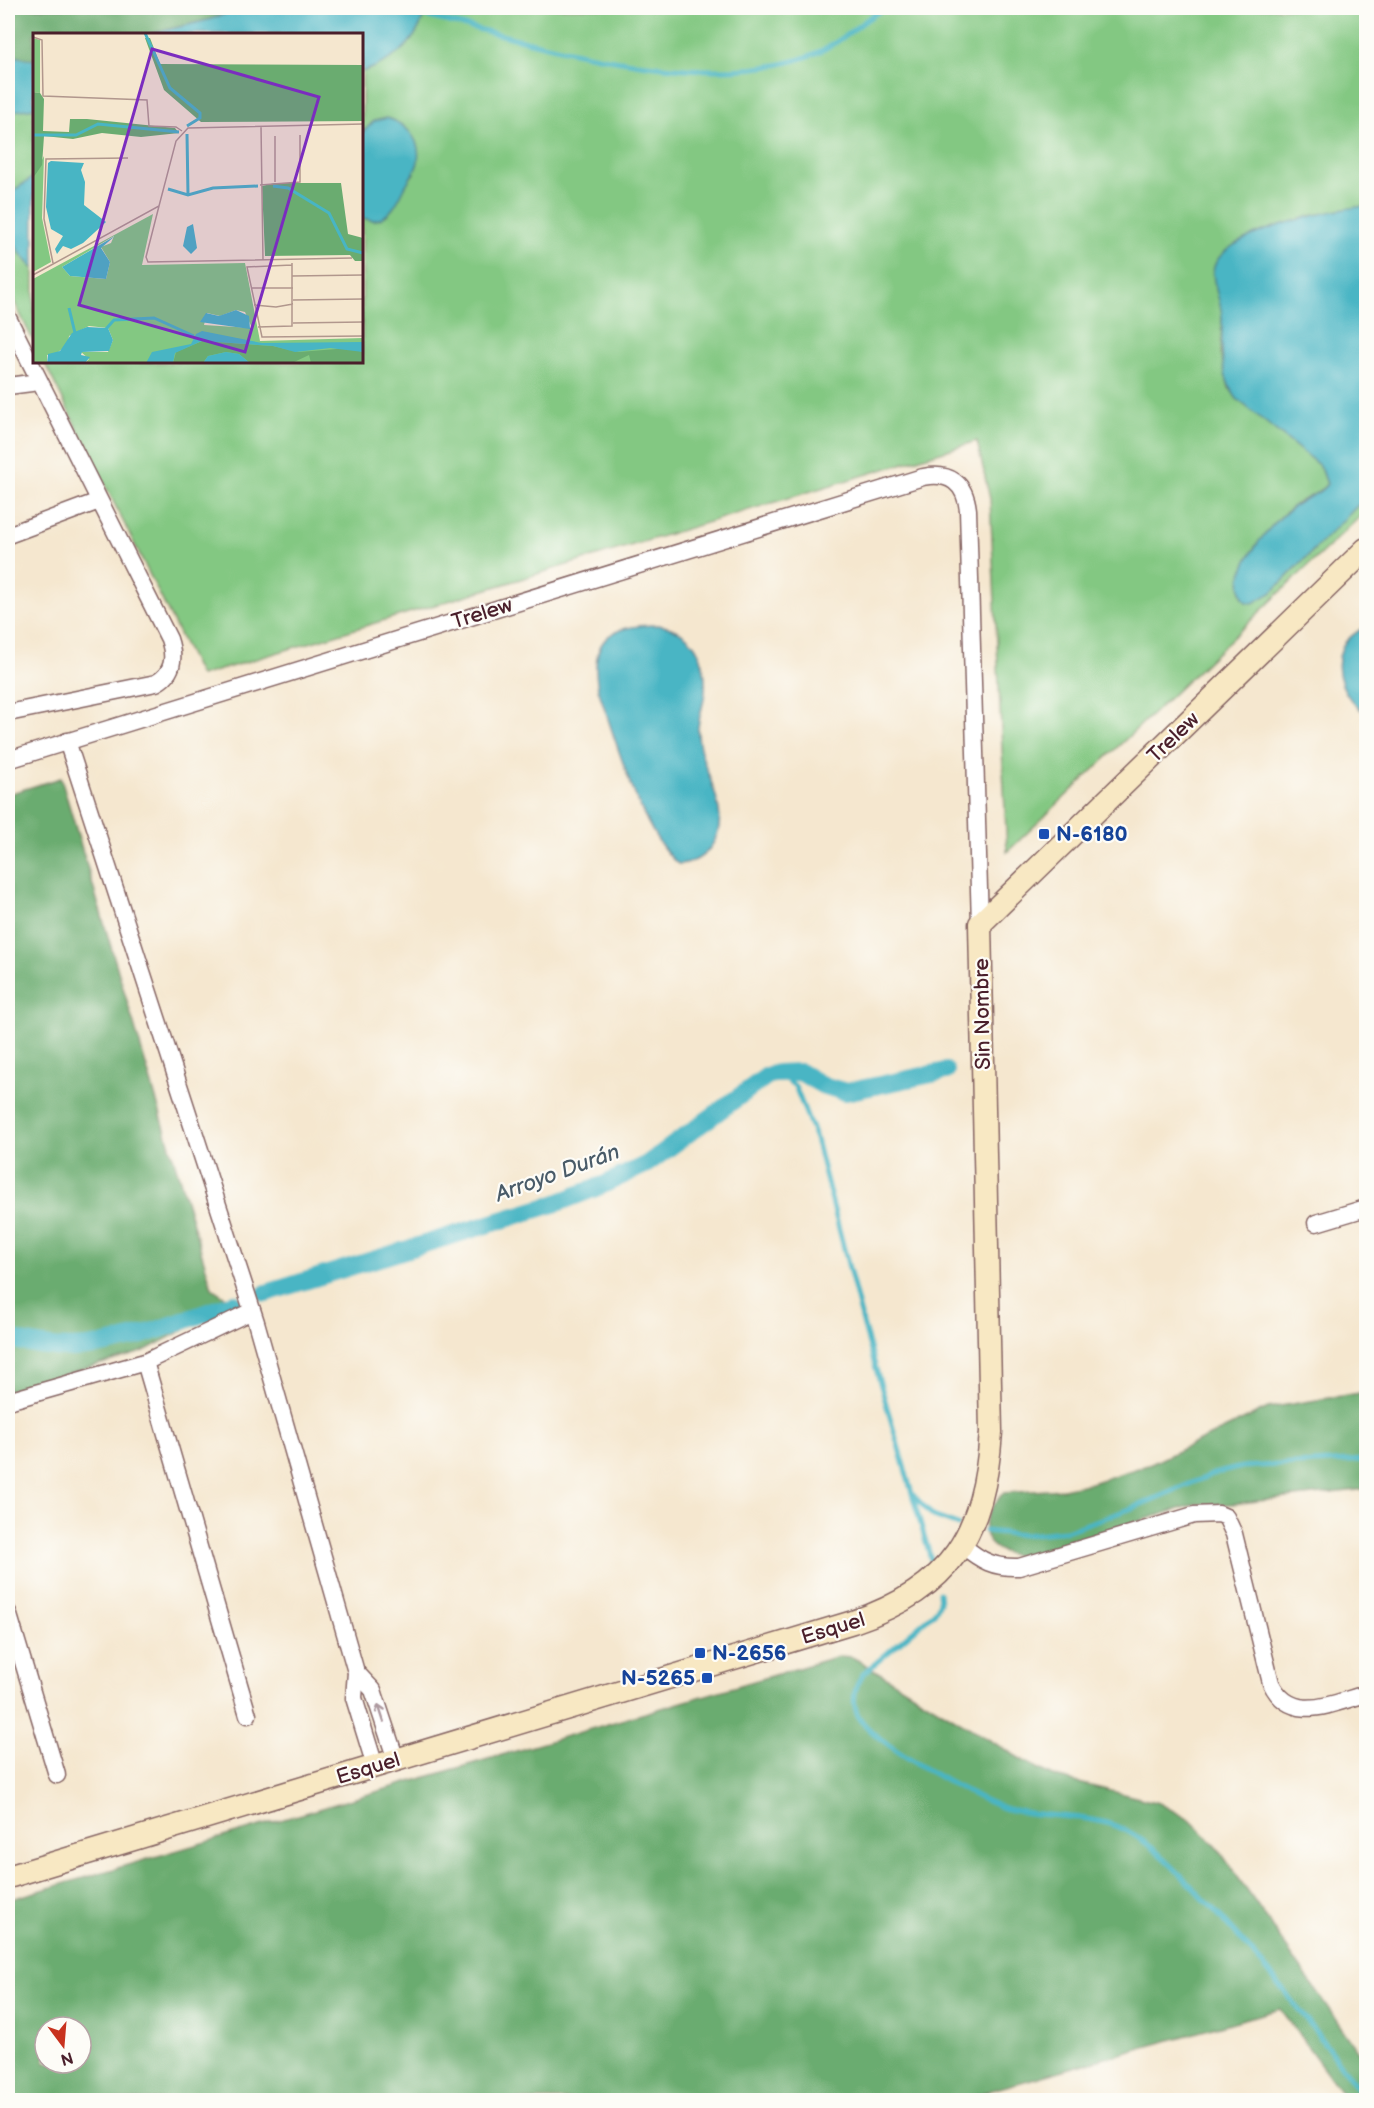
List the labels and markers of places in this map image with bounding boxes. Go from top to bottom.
place label: N-6180 [1056,822,1128,847]
marker: N-6180 [1037,827,1051,841]
place label: N-2656 [712,1641,787,1666]
marker: N-2656 [693,1646,707,1660]
place label: N-5265 [621,1666,695,1691]
marker: N-5265 [700,1671,714,1685]

